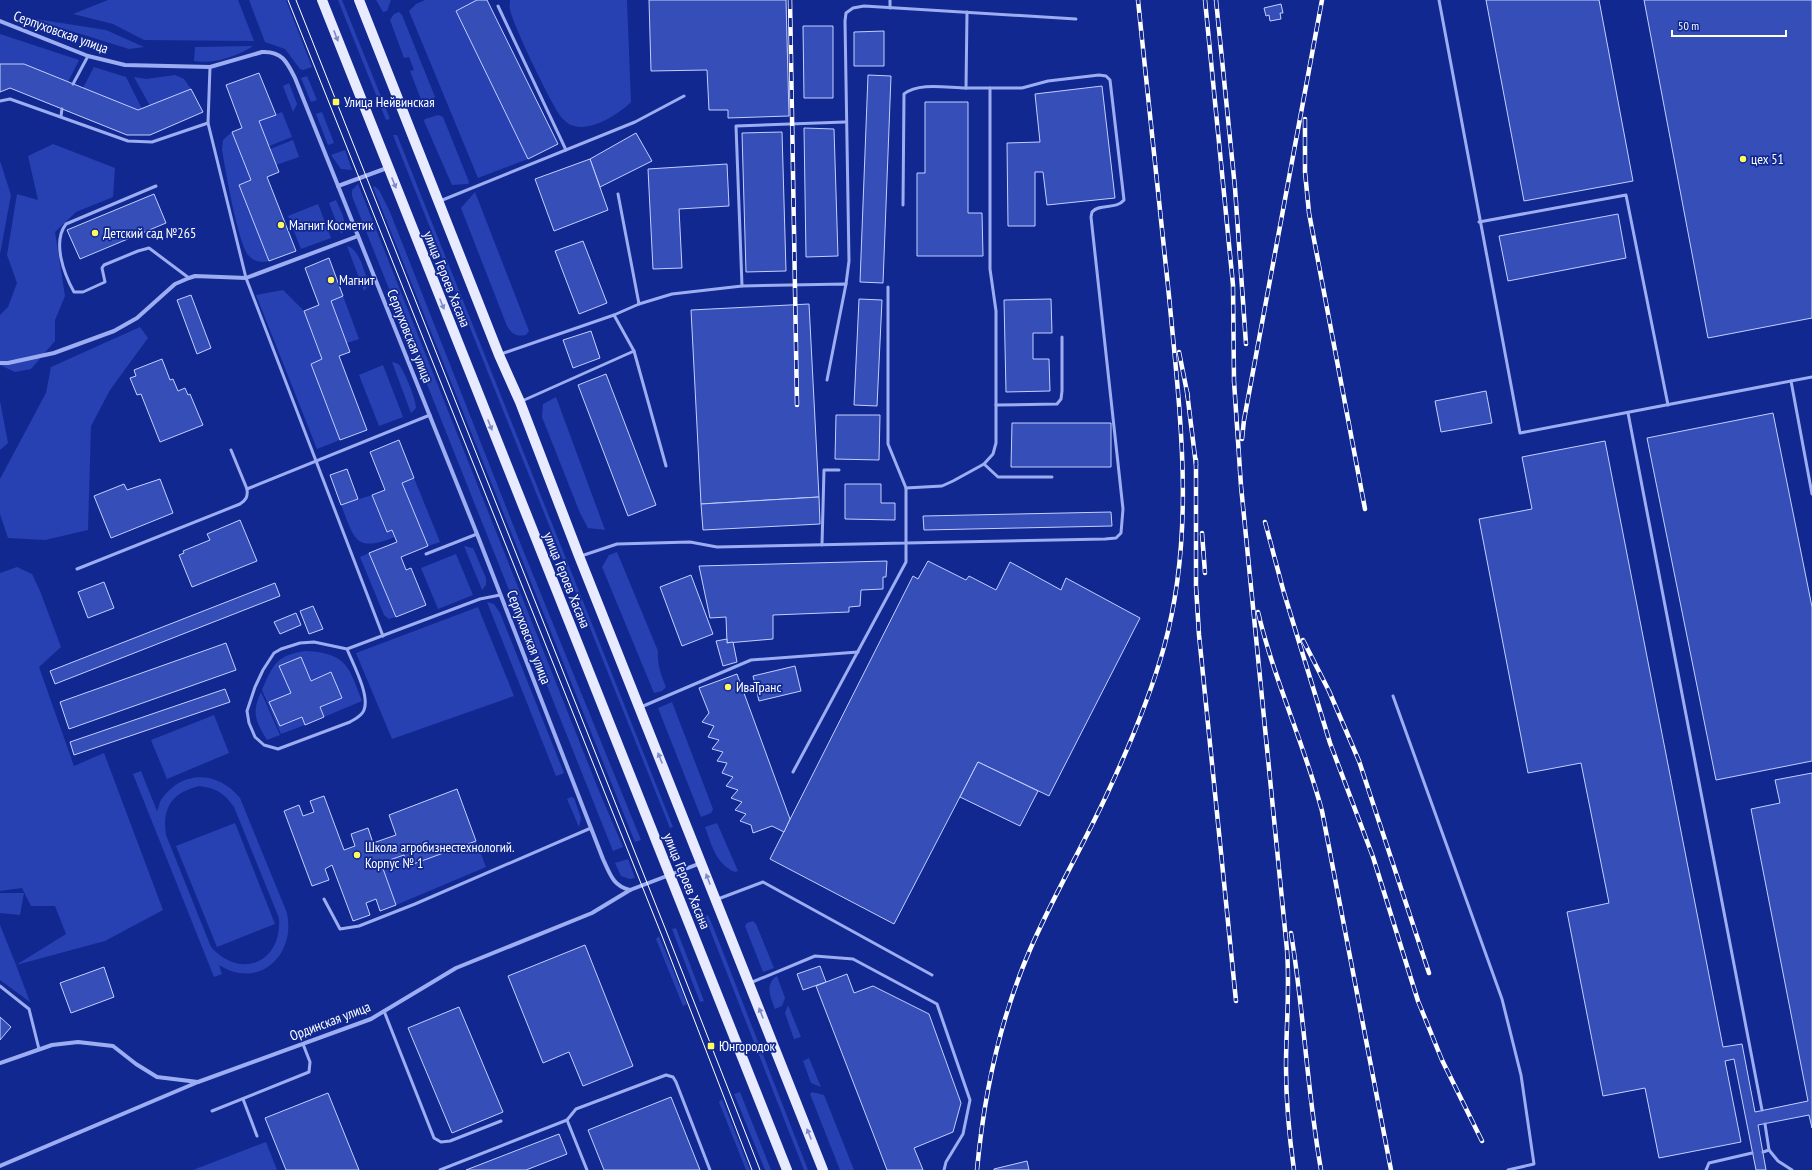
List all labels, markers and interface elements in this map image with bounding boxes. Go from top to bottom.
street label: Серпуховская улица [11,7,111,57]
scale bar [1672,12,1786,38]
text: 50 m [1678,18,1699,33]
one-way arrow [333,31,339,43]
place label: Улица Нейвинская [344,93,435,111]
marker: Улица Нейвинская [331,97,341,107]
place label: цех 51 [1751,150,1784,168]
marker: цех 51 [1738,154,1748,164]
one-way arrow [391,178,397,190]
place label: Магнит Косметик [289,216,374,234]
marker: Магнит Косметик [276,220,286,230]
place label: Детский сад №265 [103,224,196,242]
marker: Детский сад №265 [90,228,100,238]
street label: улица Героев Хасана [419,228,475,330]
place label: Магнит [339,271,375,289]
marker: Магнит [326,275,336,285]
street label: Серпуховская улица [383,287,437,385]
one-way arrow [439,299,445,310]
one-way arrow [487,419,493,430]
street label: улица Героев Хасана [539,529,595,631]
street label: Серпуховская улица [503,587,555,687]
place label: ИваТранс [736,678,781,696]
marker: ИваТранс [723,682,733,692]
one-way arrow [656,752,662,764]
street label: улица Героев Хасана [659,830,715,932]
place label: Школа агробизнестехнологий. Корпус № 1 [365,838,514,872]
marker: Школа агробизнестехнологий. Корпус № 1 [352,850,362,860]
one-way arrow [704,873,710,885]
street label: Ординская улица [287,997,373,1045]
one-way arrow [757,1006,763,1018]
place label: Юнгородок [719,1037,775,1055]
marker: Юнгородок [706,1041,716,1051]
one-way arrow [805,1127,811,1139]

